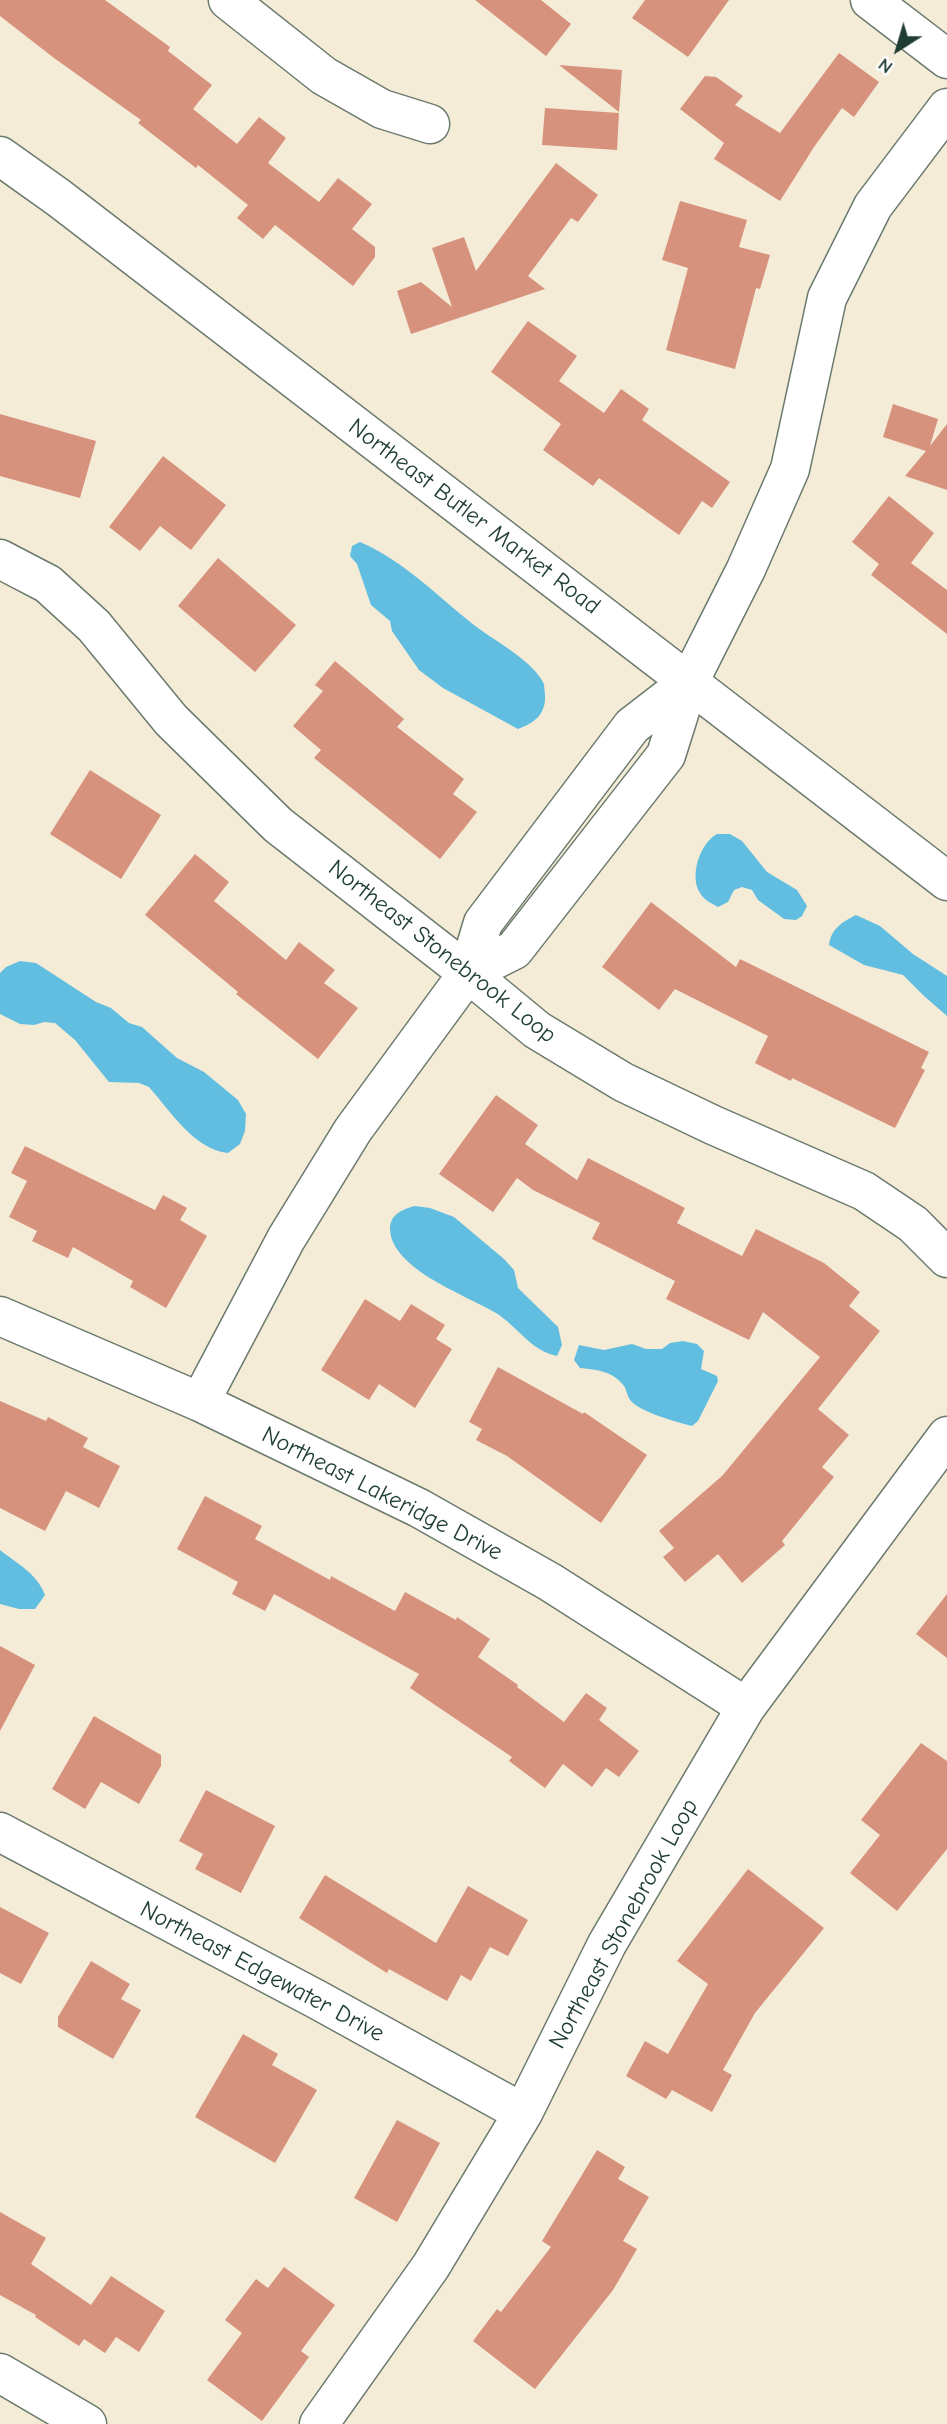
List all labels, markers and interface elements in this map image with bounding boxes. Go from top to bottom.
north arrow [863,14,933,84]
text: N [874,53,897,78]
street label: Northeast Butler Market Road [342,413,606,621]
street label: Northeast Stonebrook Loop [322,854,562,1050]
street label: Northeast Lakeridge Drive [257,1421,507,1567]
street label: Northeast Stonebrook Loop [543,1794,705,2054]
street label: Northeast Edgewater Drive [135,1895,389,2049]

